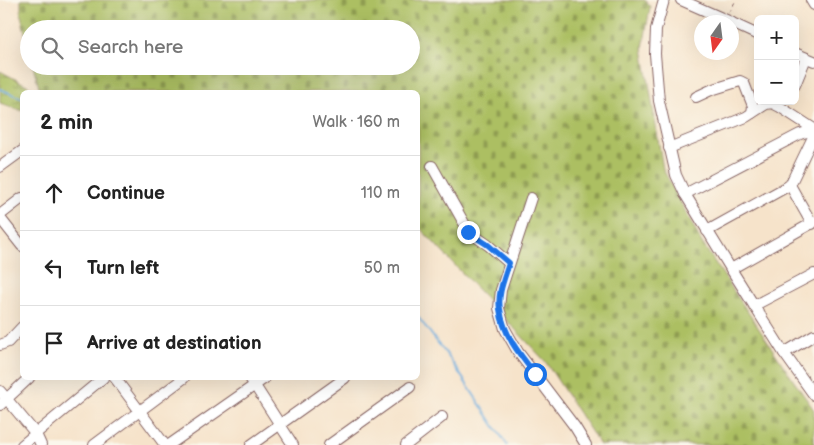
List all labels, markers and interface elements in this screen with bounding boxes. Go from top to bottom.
north arrow [694,15,739,60]
map controls [754,15,799,105]
button: + [754,15,799,60]
search box [20,20,420,75]
icon: search [38,34,66,62]
text: Search here [78,36,183,59]
button: − [754,60,799,105]
text: 2 min [40,110,93,135]
text: Walk · 160 m [312,113,400,132]
icon: ahead [40,179,68,207]
text: Continue [87,182,165,205]
text: 110 m [361,184,400,203]
route end [457,221,480,244]
icon: left [40,254,68,282]
text: Turn left [87,257,159,280]
text: 50 m [364,259,400,278]
icon: arrive [40,329,68,357]
text: Arrive at destination [87,332,262,355]
route start [524,363,547,386]

